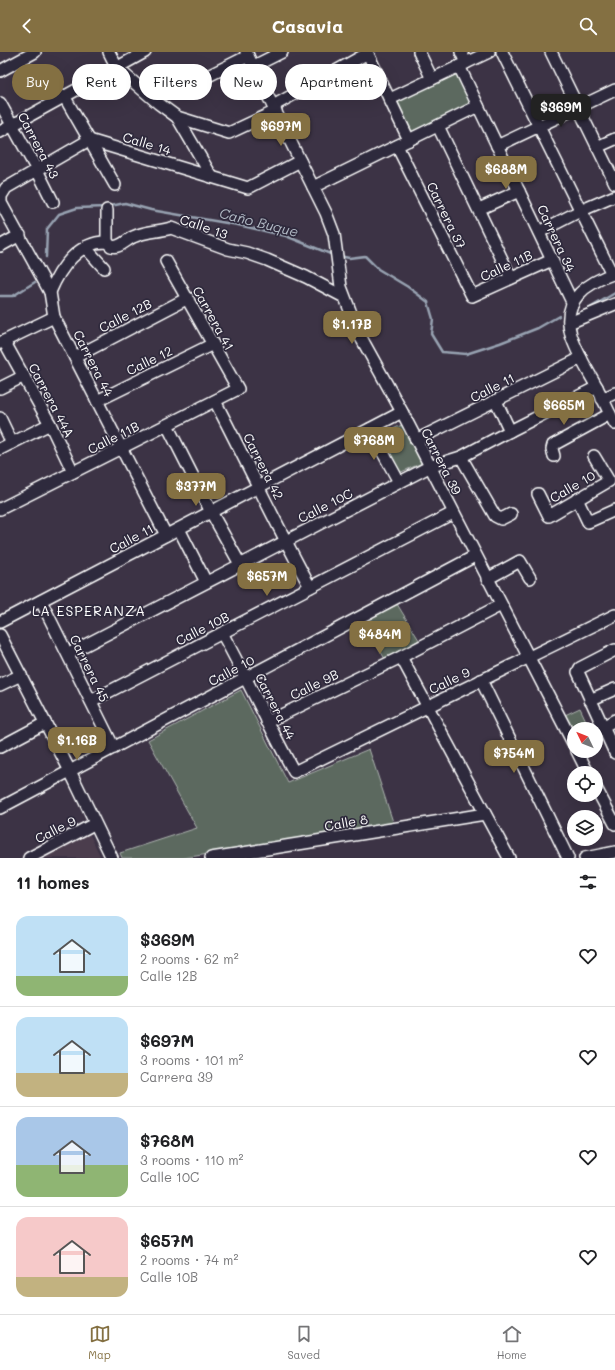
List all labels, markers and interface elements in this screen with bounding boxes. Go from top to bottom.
text: Casavia [272,14,343,38]
icon: back [16,15,38,37]
icon: search [577,15,599,37]
chip: Buy [12,64,64,100]
chip: Rent [72,64,131,100]
chip: Filters [139,64,212,100]
chip: New [220,64,277,100]
chip: Apartment [285,64,387,100]
pin: $369M [533,94,589,128]
text: $369M [540,98,582,115]
street label: Carrera 43 [14,109,64,181]
pin: $697M [253,113,309,147]
text: $697M [260,117,302,134]
street label: Calle 14 [121,128,174,158]
pin: $688M [478,156,534,190]
text: $688M [485,160,527,177]
street label: Carrera 37 [424,179,470,251]
street label: Carrera 34 [534,202,580,275]
water label: Caño Buque [217,203,301,241]
street label: Calle 13 [178,210,231,242]
street label: Calle 11B [477,246,535,284]
street label: Carrera 41 [189,283,239,353]
street label: Calle 12B [96,294,154,336]
pin: $1.17B [319,311,385,345]
text: $1.17B [332,315,372,332]
street label: Carrera 44 [70,327,118,399]
street label: Calle 12 [123,342,175,378]
street label: Carrera 44A [25,360,79,440]
street label: Calle 11 [467,369,517,405]
pin: $665M [536,392,592,426]
text: $665M [543,396,585,413]
street label: Calle 11B [84,417,142,457]
street label: Carrera 39 [418,425,466,497]
pin: $768M [346,427,402,461]
street label: Carrera 42 [240,430,288,502]
text: $768M [353,431,395,448]
street label: Calle 10 [546,466,598,506]
pin: $377M [168,473,224,507]
text: $377M [176,477,216,494]
street label: Calle 10C [295,484,355,526]
street label: Calle 11 [106,519,156,557]
pin: $657M [239,563,295,597]
text: $657M [246,567,288,584]
district label: LA ESPERANZA [32,601,146,620]
street label: Calle 10B [172,607,232,649]
pin: $484M [352,621,408,655]
text: $484M [358,625,402,642]
street label: Carrera 45 [66,632,114,704]
street label: Calle 10 [205,651,257,689]
street label: Calle 9 [426,663,473,697]
street label: Calle 9B [287,665,341,703]
street label: Carrera 44 [252,670,300,742]
north arrow [567,722,603,758]
map controls [567,722,603,846]
pin: $1.16B [44,727,110,761]
text: $1.16B [57,731,97,748]
pin: $754M [486,740,542,774]
text: $754M [493,744,535,761]
button: locate [567,766,603,802]
street label: Calle 8 [323,810,369,834]
button: layers [567,810,603,846]
street label: Calle 9 [32,811,79,847]
text: 11 homes [16,871,90,893]
icon: filters [577,871,599,893]
text: $369M [140,928,195,950]
icon: home [48,932,96,980]
icon: heart [577,945,599,967]
text: 2 rooms · 62 m² [140,950,239,967]
text: Calle 12B [140,967,197,984]
text: $697M [140,1029,194,1051]
icon: home [48,1033,96,1081]
icon: heart [577,1046,599,1068]
text: 3 rooms · 101 m² [140,1051,243,1068]
text: Carrera 39 [140,1068,213,1085]
text: $768M [140,1129,195,1151]
icon: home [48,1133,96,1181]
icon: heart [577,1146,599,1168]
text: 3 rooms · 110 m² [140,1151,243,1168]
text: Calle 10C [140,1168,199,1185]
text: $657M [140,1229,194,1251]
icon: home [48,1233,96,1281]
icon: heart [577,1246,599,1268]
text: 2 rooms · 74 m² [140,1251,238,1268]
text: Calle 10B [140,1268,198,1285]
tab: Map [88,1323,111,1362]
tab: Saved [287,1323,320,1362]
tab: Home [497,1323,527,1362]

